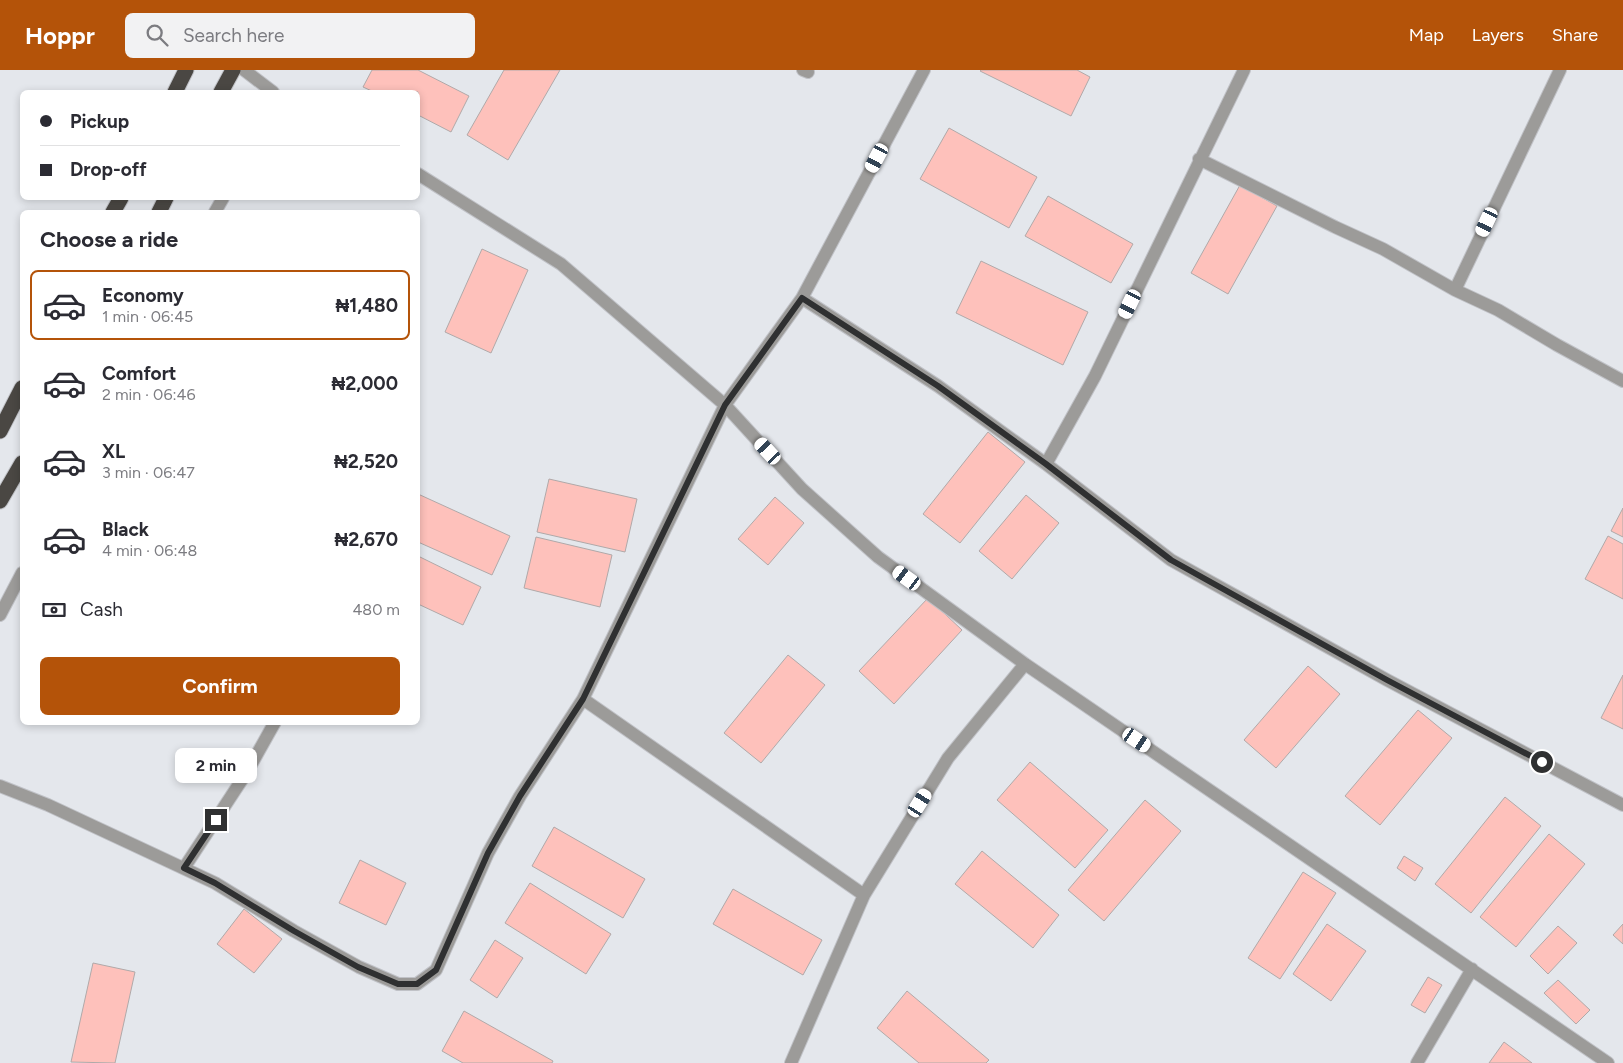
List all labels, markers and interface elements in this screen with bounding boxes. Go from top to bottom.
search box [125,13,475,58]
text: Hoppr [25,21,95,50]
icon: search [143,21,171,49]
text: Search here [183,24,284,47]
text: Map [1409,24,1444,46]
text: Layers [1472,24,1524,46]
text: Share [1552,24,1598,46]
text: Pickup [70,110,129,133]
car [863,141,890,175]
text: Drop-off [70,158,147,181]
car [1473,205,1500,239]
text: Choose a ride [40,226,178,253]
icon: car [42,283,87,328]
text: Economy [102,284,184,307]
car [1116,287,1143,321]
text: ₦1,480 [335,294,398,317]
text: 1 min · 06:45 [102,307,193,326]
icon: car [42,361,87,406]
text: Comfort [102,362,177,385]
text: ₦2,000 [331,372,398,395]
text: 2 min · 06:46 [102,385,195,404]
car [752,435,783,467]
icon: car [42,439,87,484]
text: XL [102,440,125,463]
text: ₦2,520 [334,450,398,473]
text: 3 min · 06:47 [102,463,195,482]
icon: car [42,517,87,562]
text: Black [102,518,149,541]
text: ₦2,670 [334,528,398,551]
text: 4 min · 06:48 [102,541,197,560]
car [890,563,923,593]
icon: cash [40,596,68,624]
text: Cash [80,598,123,621]
text: 480 m [352,600,400,619]
button: Confirm [40,657,400,715]
car [1120,725,1153,755]
callout: 2 min [175,748,257,782]
route start [1531,751,1553,773]
text: 2 min [196,756,236,775]
car [905,786,934,820]
route end [205,809,227,831]

